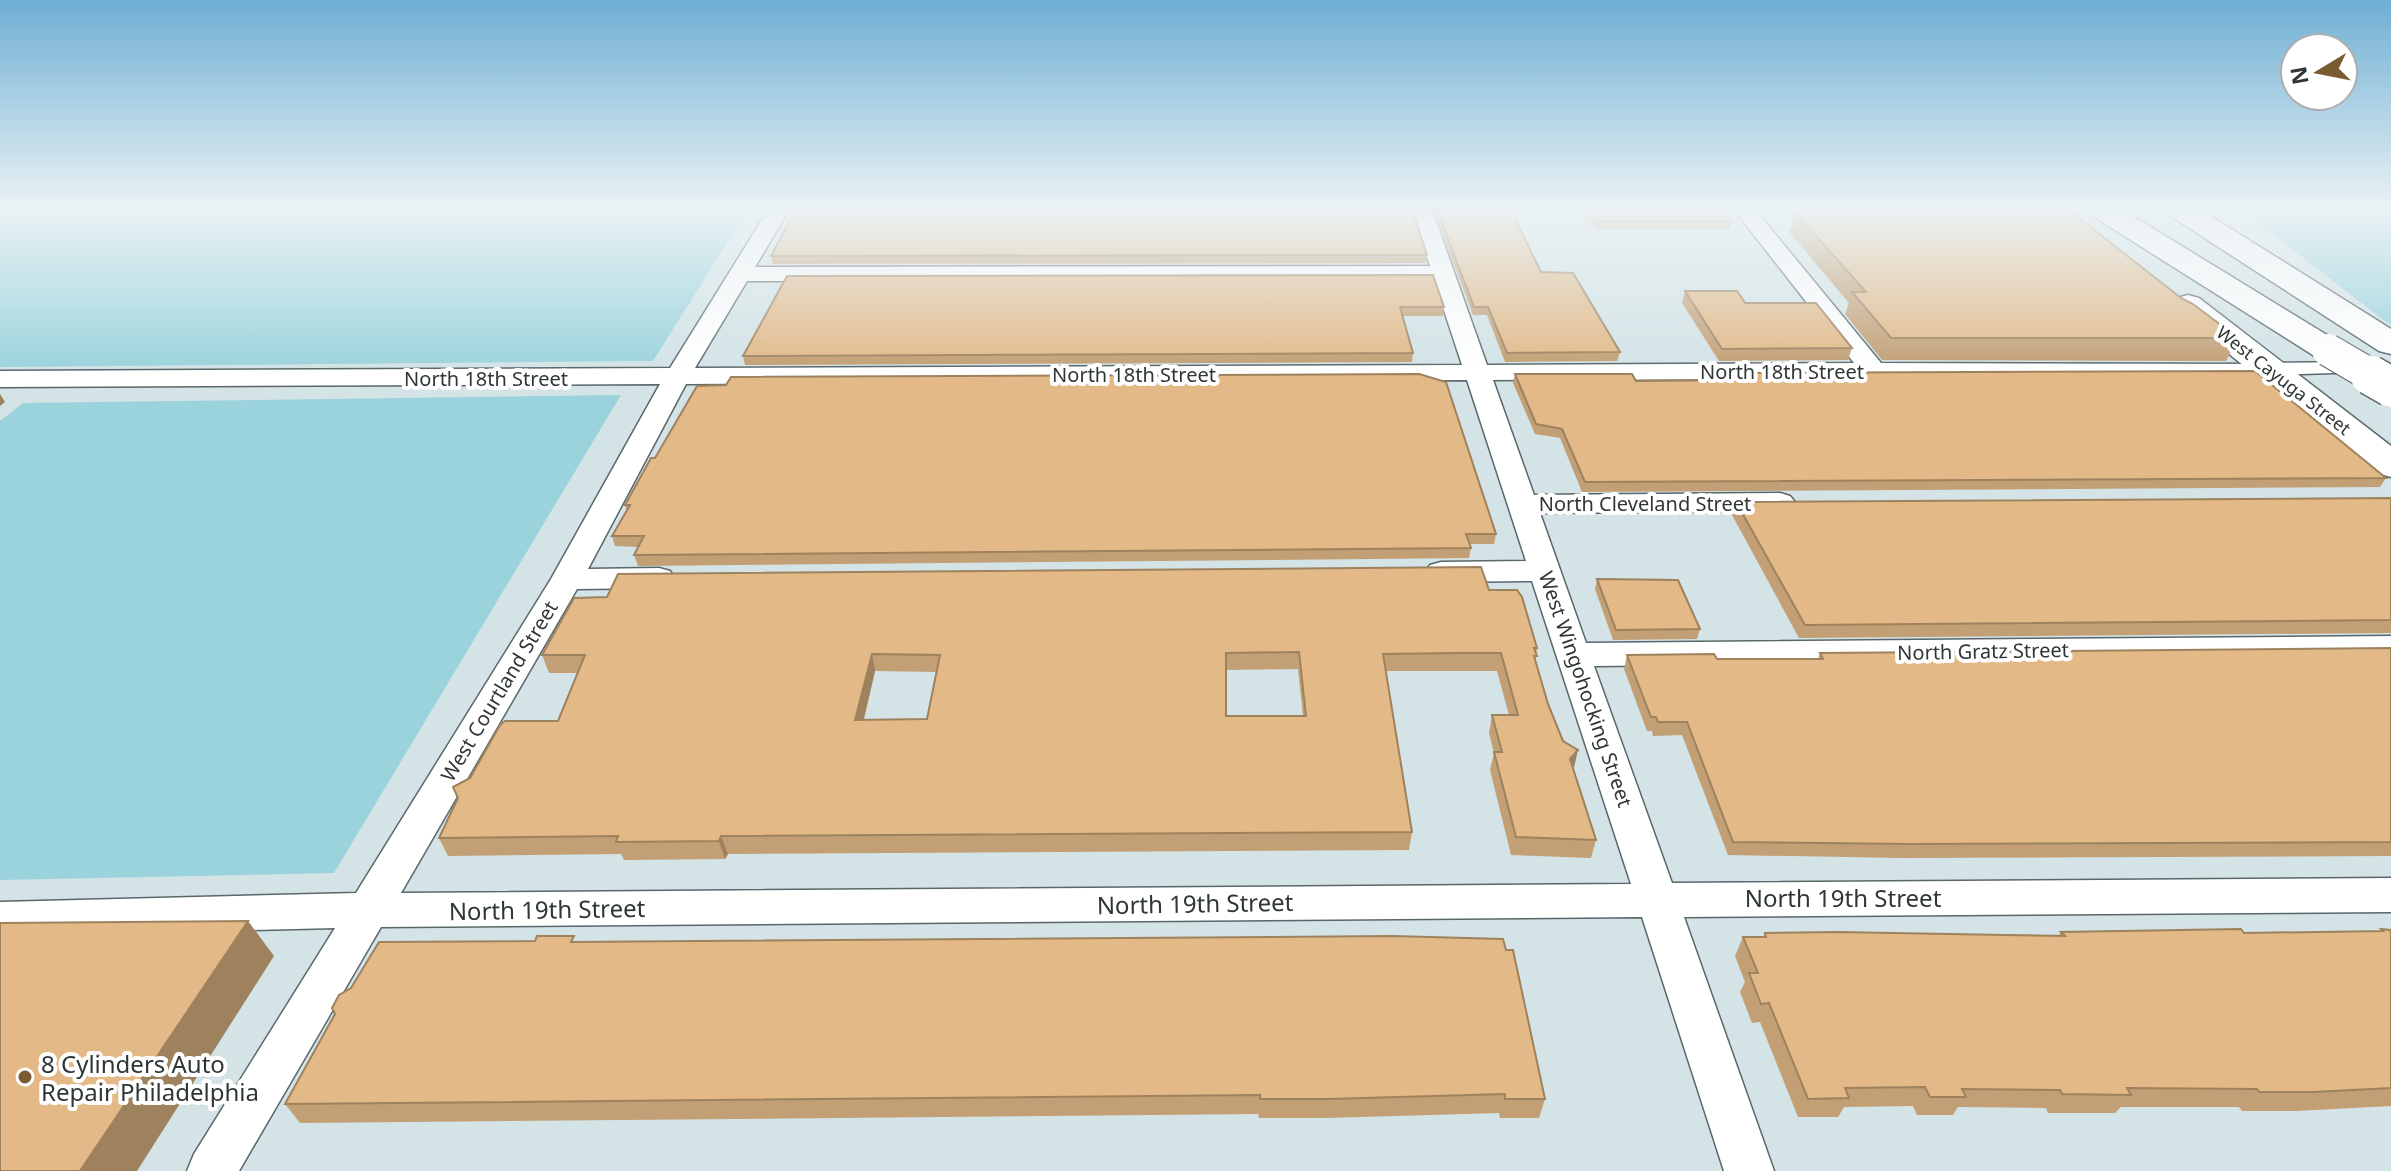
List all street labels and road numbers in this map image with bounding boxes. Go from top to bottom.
street label: West Cayuga Street [2212,320,2356,440]
street label: North 18th Street [1700,358,1864,385]
street label: North 18th Street [1052,361,1216,388]
street label: North 18th Street [404,365,568,392]
street label: North Cleveland Street [1539,490,1751,517]
street label: West Wingohocking Street [1533,568,1639,810]
street label: West Courtland Street [434,596,564,786]
street label: North Gratz Street [1897,636,2069,666]
street label: North 19th Street [1745,881,1942,914]
street label: North 19th Street [1096,885,1294,921]
street label: North 19th Street [448,891,646,927]

